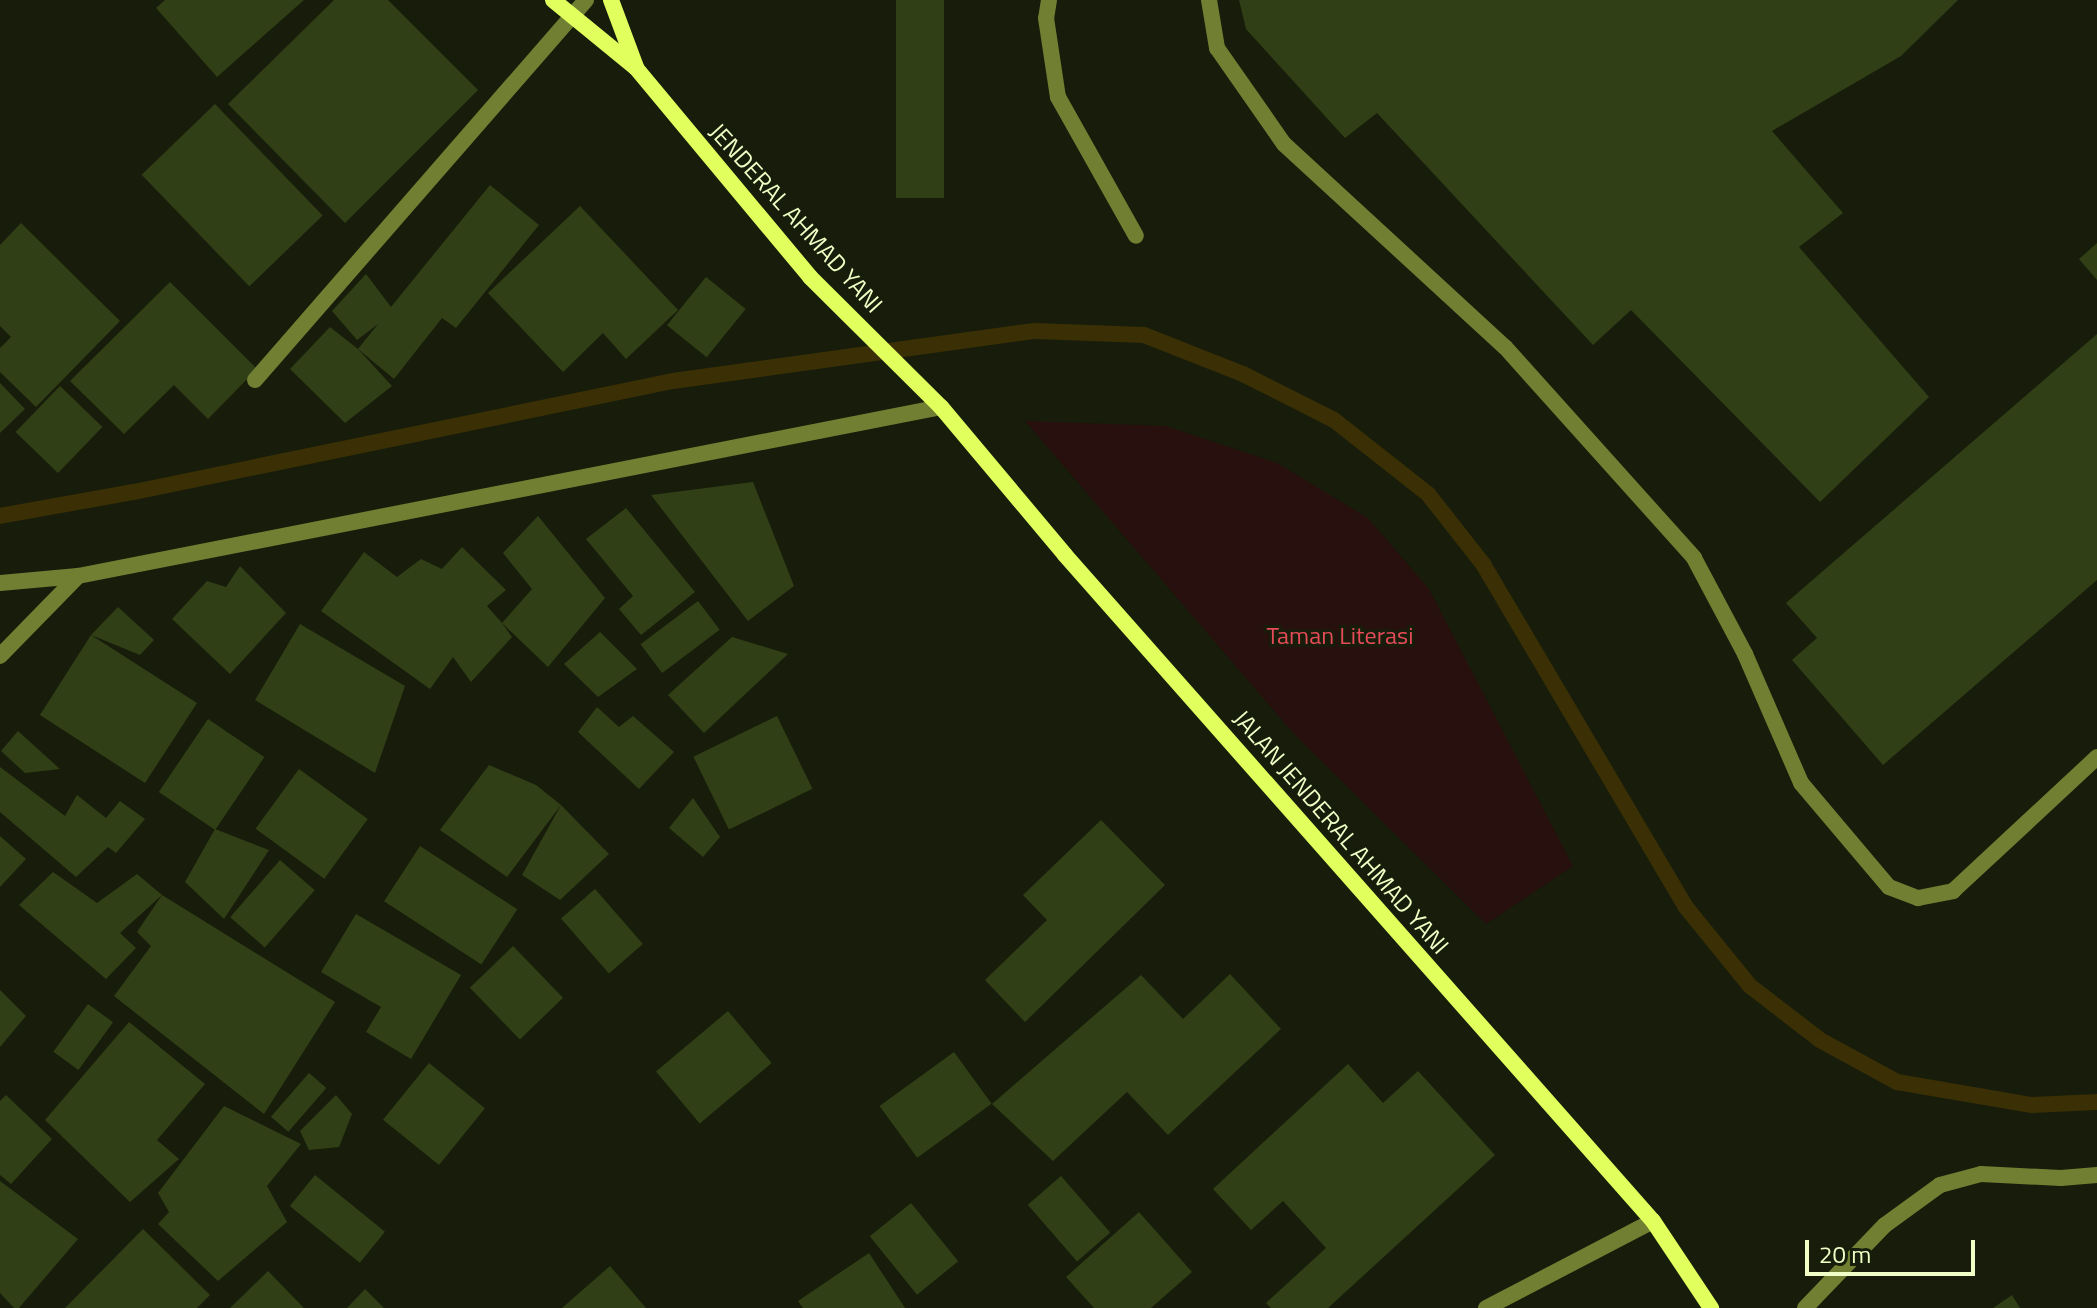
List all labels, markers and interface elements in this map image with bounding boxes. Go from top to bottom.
street label: JENDERAL AHMAD YANI [703,117,889,319]
park label: Taman Literasi [1267,622,1413,650]
street label: JALAN JENDERAL AHMAD YANI [1227,704,1455,960]
scale bar [1809,1224,1979,1274]
text: 20 m [1819,1236,1871,1272]

